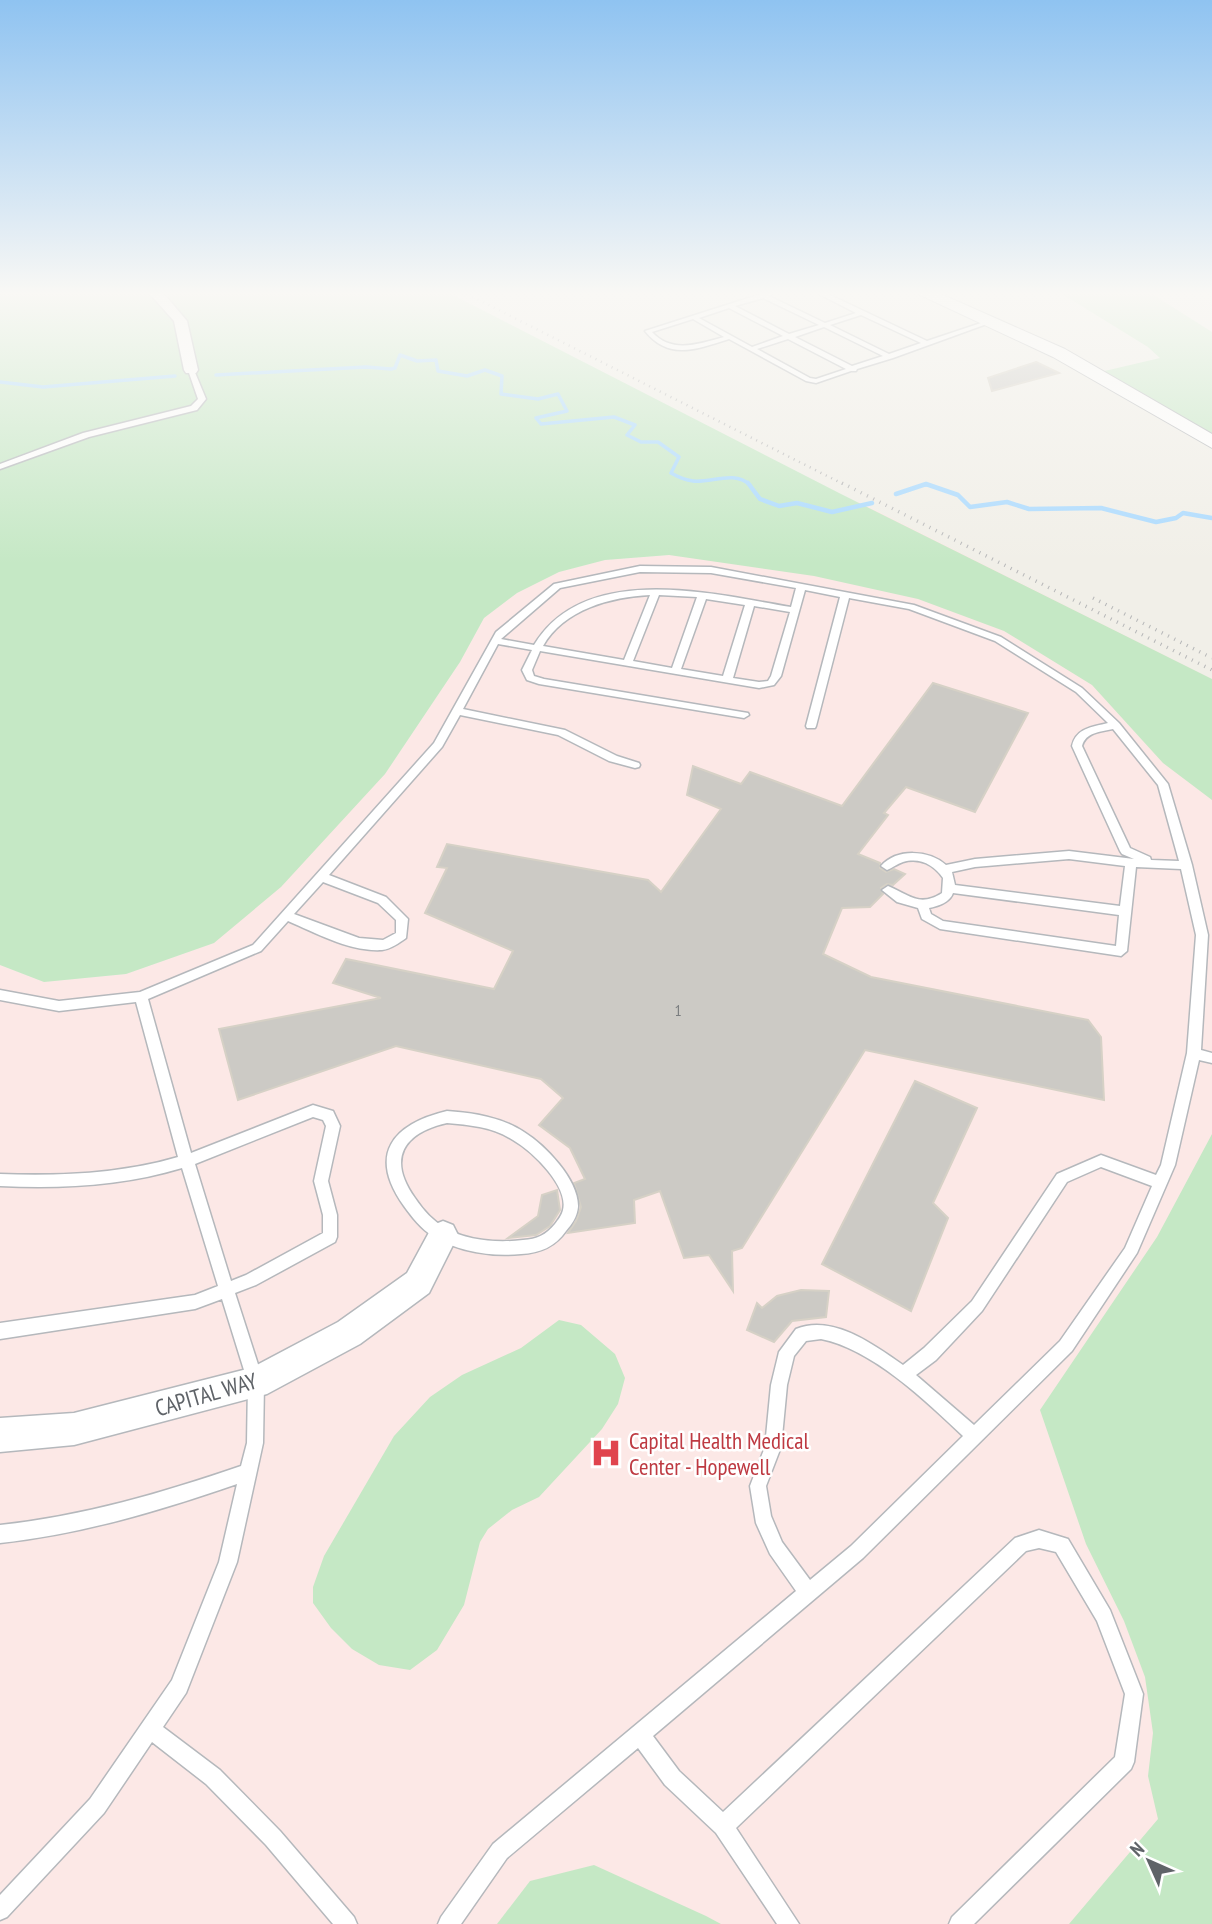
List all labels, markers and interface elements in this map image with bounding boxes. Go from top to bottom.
house number: 1 [674,1000,682,1020]
street label: CAPITAL WAY [152,1365,261,1422]
place label: Capital Health Medical Center - Hopewell [629,1426,809,1481]
hospital icon: Capital Health Medical Center - Hopewell [589,1436,623,1470]
north arrow [1114,1826,1184,1896]
text: N [1125,1837,1149,1861]

